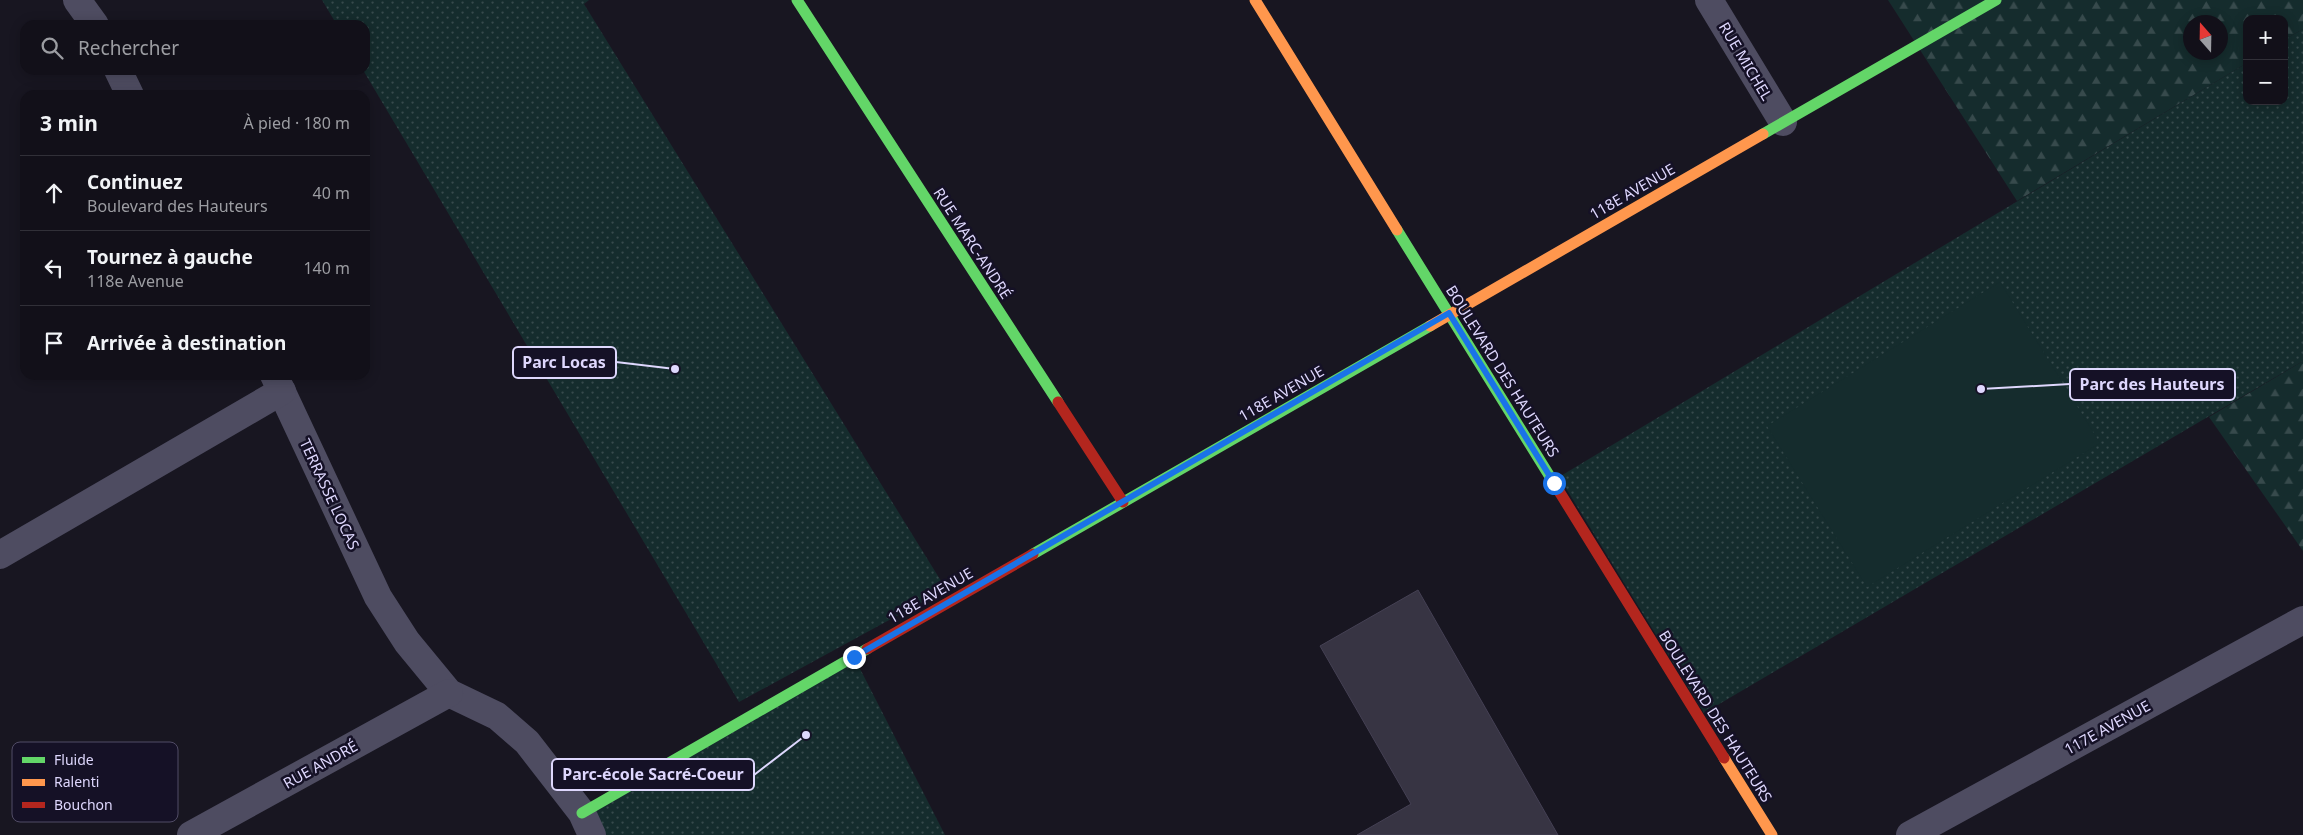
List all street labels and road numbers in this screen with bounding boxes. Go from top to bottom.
street label: RUE MICHEL [1715,18,1777,104]
street label: 118E AVENUE [1586,159,1678,223]
street label: RUE MARC-ANDRÉ [929,183,1017,303]
street label: BOULEVARD DES HAUTEURS [1442,281,1564,461]
street label: 118E AVENUE [1235,361,1327,425]
street label: TERRASSE LOCAS [296,435,364,553]
street label: 118E AVENUE [884,563,976,627]
street label: BOULEVARD DES HAUTEURS [1655,626,1777,806]
street label: 117E AVENUE [2061,695,2153,759]
street label: RUE ANDRÉ [279,735,361,793]

